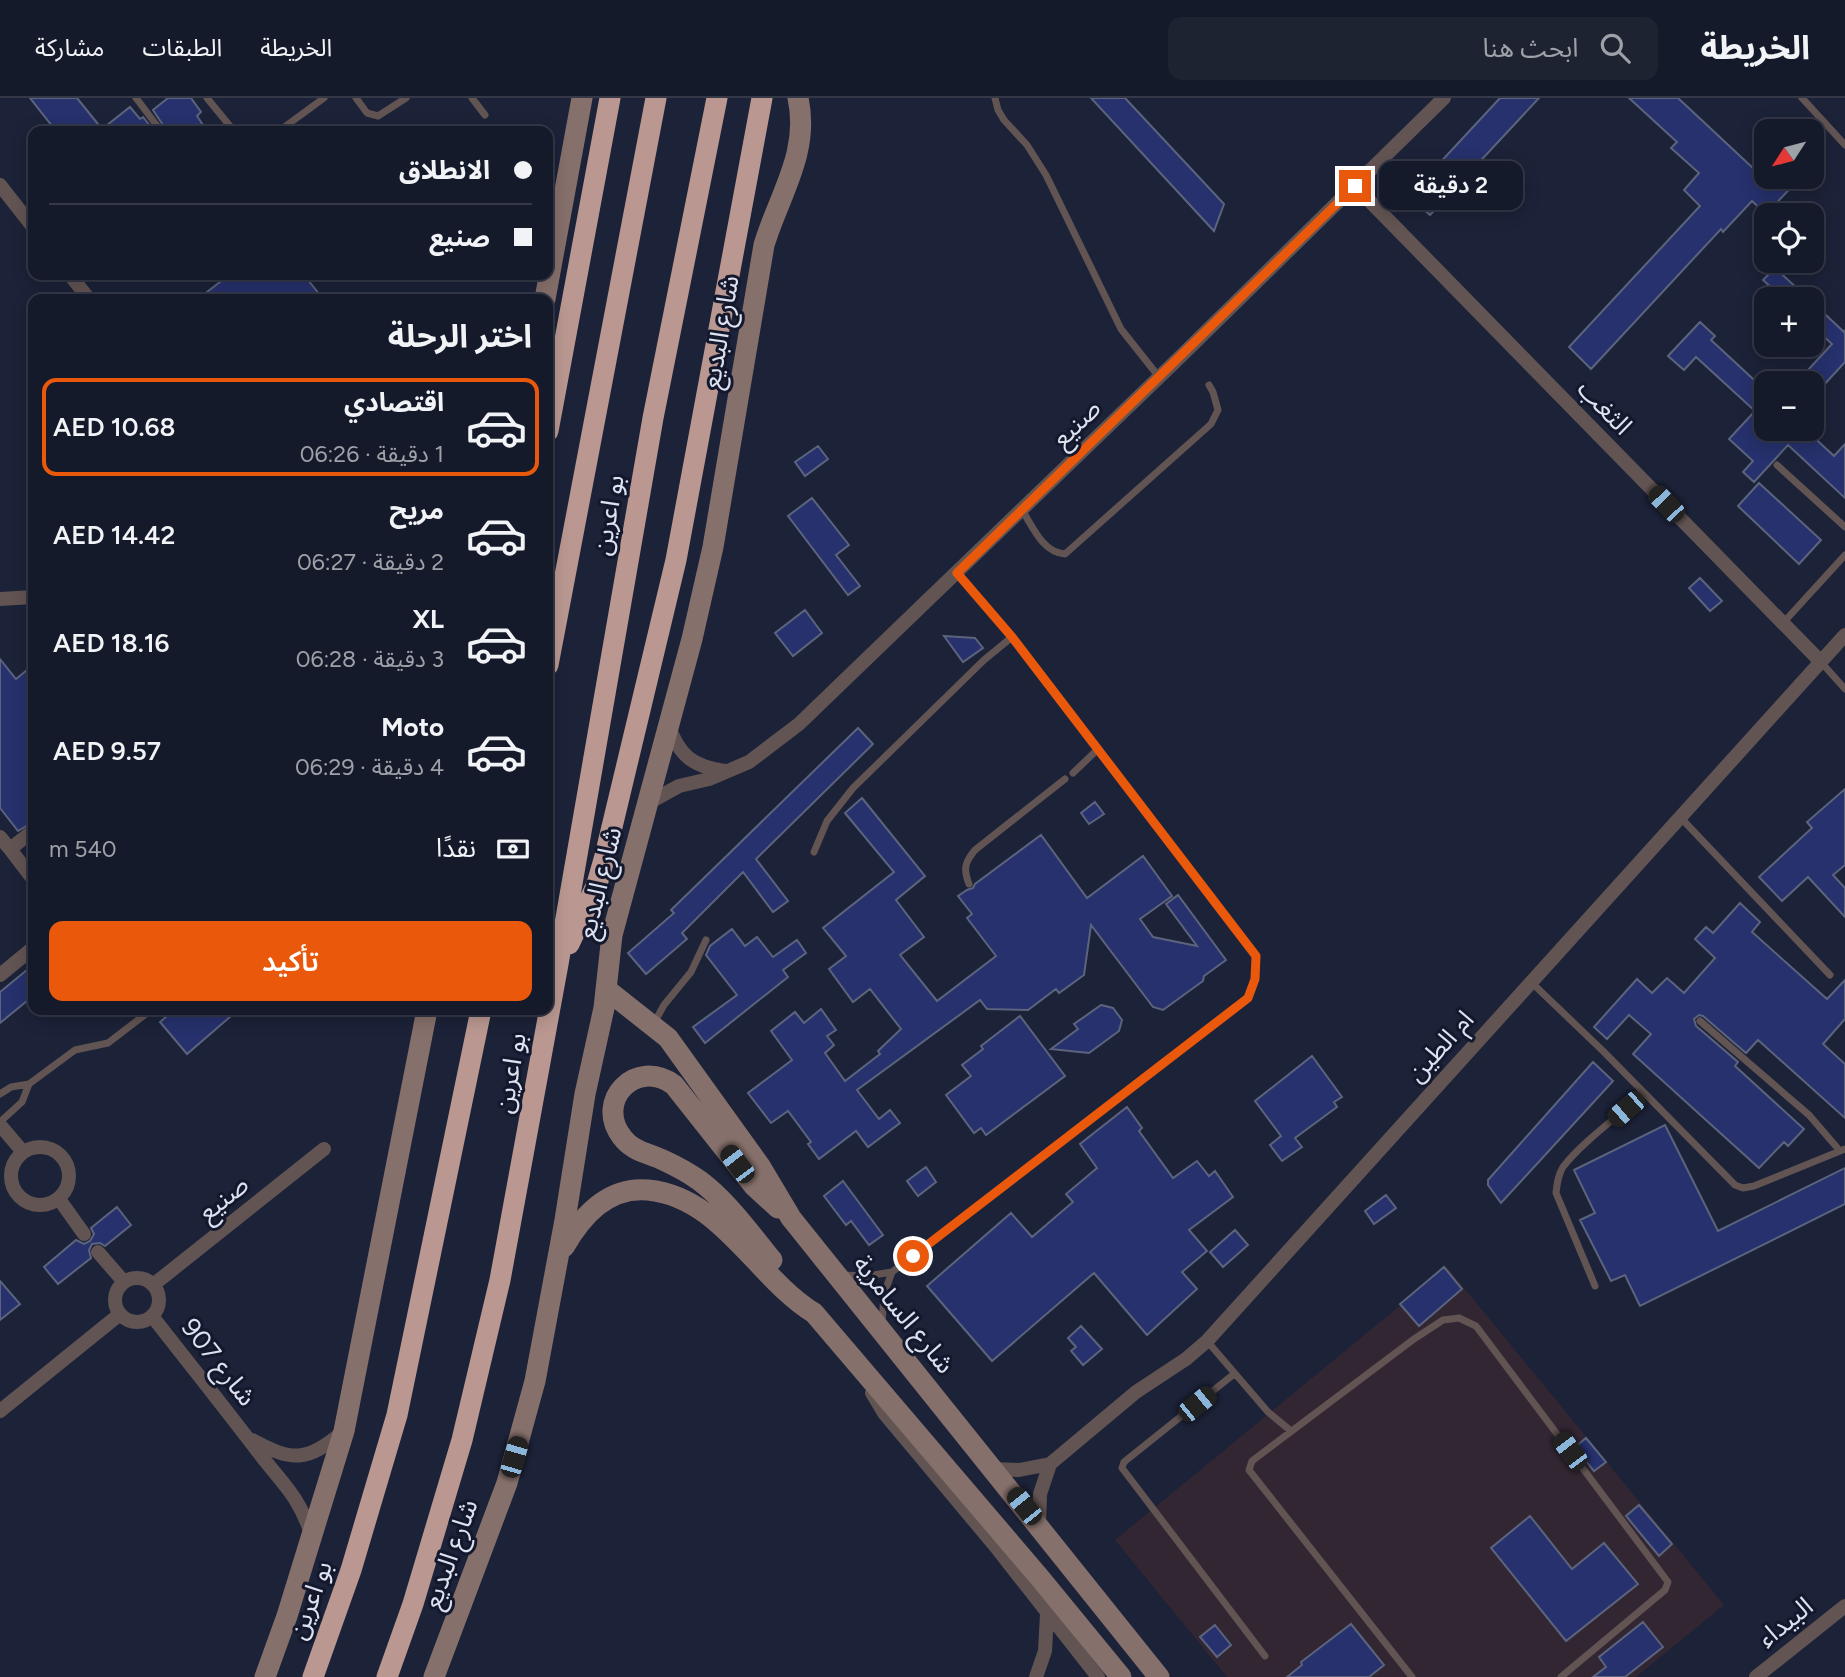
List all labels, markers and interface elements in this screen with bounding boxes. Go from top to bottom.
search box [1168,17,1658,80]
text: الخريطة [1700,28,1810,67]
icon: search [1596,29,1634,67]
text: ابحث هنا [1482,32,1578,64]
text: مشاركة [35,33,104,62]
text: الطبقات [142,33,222,62]
text: الخريطة [260,33,332,62]
north arrow [1754,119,1824,189]
map controls [1754,119,1824,441]
text: الانطلاق [399,154,490,186]
callout: 2 دقيقة [1380,162,1523,210]
route end [1339,170,1371,202]
text: 2 دقيقة [1414,171,1488,199]
button: locate [1754,203,1824,273]
text: صنيع [429,221,490,253]
street label: شارع البديع [694,273,750,392]
button: + [1754,287,1824,357]
text: اختر الرحلة [388,317,532,355]
button: − [1754,371,1824,441]
street label: الثغب [1571,373,1639,441]
text: اقتصادي [344,386,444,418]
street label: صنيع [1045,392,1110,457]
icon: car [465,396,528,459]
text: AED 10.68 [53,411,175,443]
text: 1 دقيقة · 06:26 [300,440,444,468]
street label: بو اعرين [585,472,631,558]
car [1644,482,1689,526]
text: مريح [389,494,444,526]
icon: car [465,504,528,567]
text: AED 14.42 [53,519,175,551]
text: 2 دقيقة · 06:27 [297,548,444,576]
text: XL [412,603,444,635]
icon: car [465,612,528,675]
text: AED 18.16 [53,627,170,659]
text: 3 دقيقة · 06:28 [296,645,444,673]
text: Moto [381,711,444,743]
icon: car [465,720,528,783]
text: AED 9.57 [53,735,161,767]
text: 4 دقيقة · 06:29 [295,753,444,781]
street label: شارع البديع [570,824,632,943]
icon: cash [494,830,532,868]
text: نقدًا [436,832,476,864]
text: 540 m [49,835,117,863]
button: تأكيد [49,921,532,1001]
street label: ام الطين [1400,1004,1483,1091]
street label: بو اعرين [487,1030,533,1116]
car [1604,1087,1649,1131]
car [716,1141,759,1187]
street label: صنيع [191,1168,257,1231]
route start [897,1240,929,1272]
street label: شارع السامرية [844,1248,962,1382]
street label: شارع 907 [172,1312,263,1414]
car [1175,1383,1220,1425]
car [1549,1428,1592,1474]
car [499,1434,530,1480]
car [1003,1483,1046,1529]
street label: شارع البديع [415,1495,488,1615]
street label: بو اعرين [281,1556,339,1644]
street label: البيداء [1751,1590,1819,1654]

